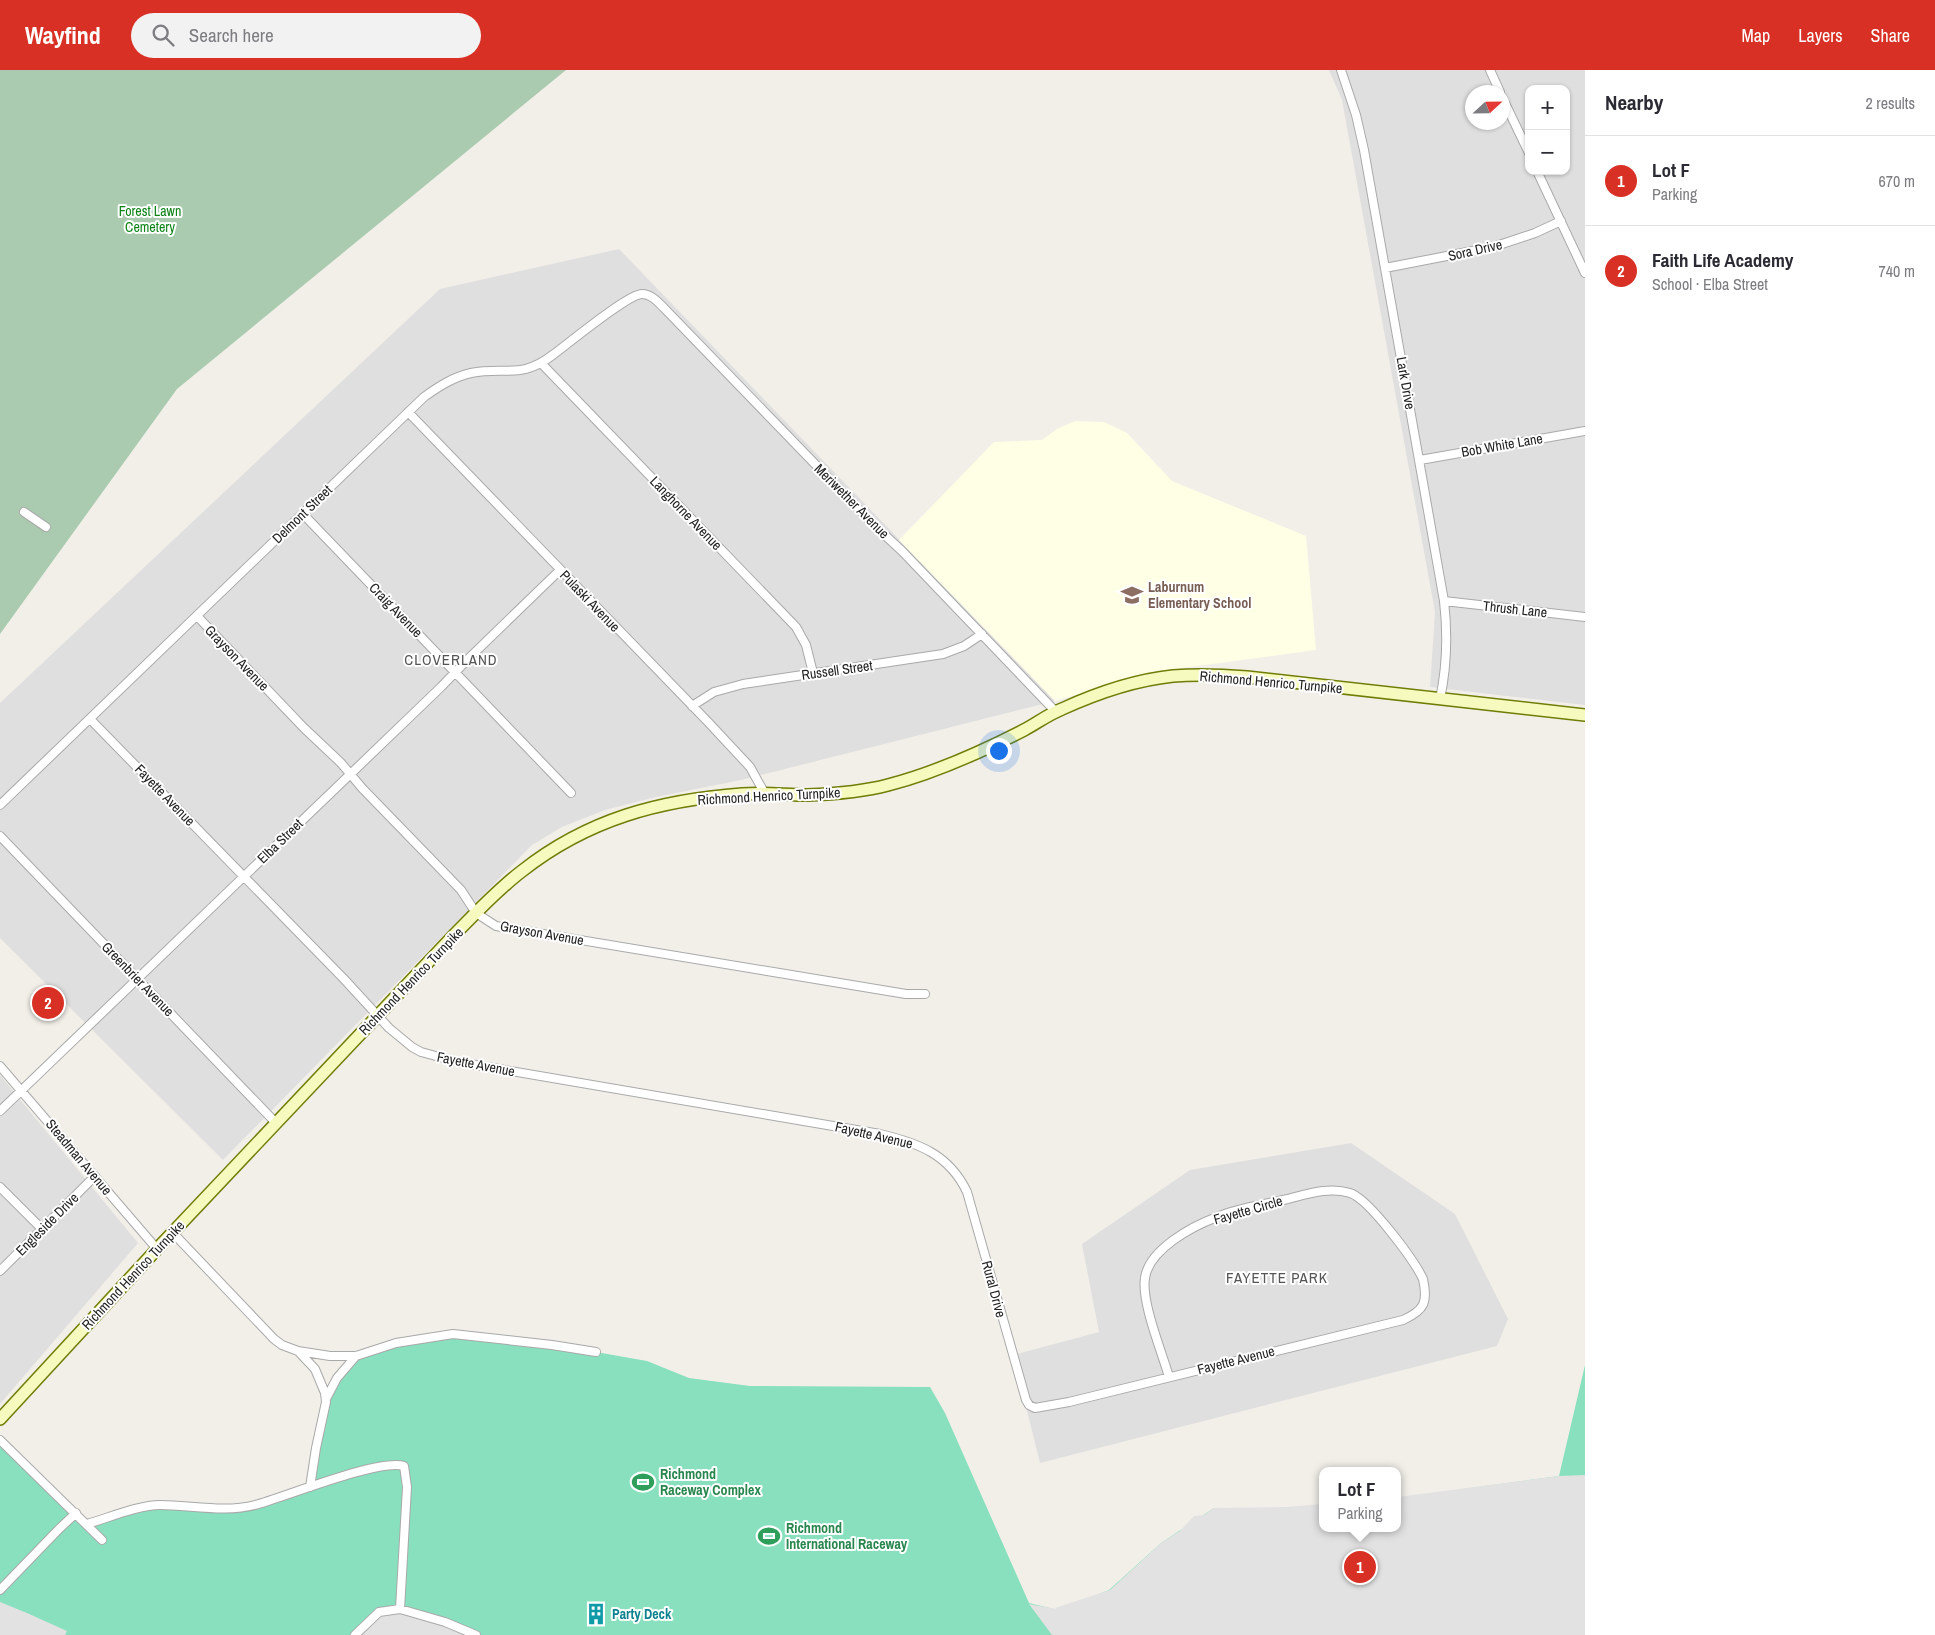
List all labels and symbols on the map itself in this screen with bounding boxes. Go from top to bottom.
north arrow [1465,85,1510,130]
park label: Forest Lawn Cemetery [119,202,181,236]
street label: Sora Drive [1446,235,1504,265]
street label: Lark Drive [1393,355,1419,411]
street label: Bob White Lane [1460,429,1544,461]
street label: Meriwether Avenue [811,460,893,542]
street label: Langhorne Avenue [646,472,726,554]
street label: Delmont Street [268,481,336,547]
street label: Pulaski Avenue [556,566,624,636]
place label: Laburnum Elementary School [1148,578,1251,612]
street label: Craig Avenue [365,579,427,641]
school or university icon: Laburnum Elementary School [1119,582,1145,608]
street label: Thrush Lane [1482,597,1548,621]
street label: Grayson Avenue [201,621,273,695]
district label: CLOVERLAND [404,649,498,670]
street label: Russell Street [800,656,874,684]
street label: Richmond Henrico Turnpike [1199,667,1343,697]
your location [986,738,1012,764]
street label: Fayette Avenue [131,760,199,830]
street label: Richmond Henrico Turnpike [697,783,841,809]
street label: Elba Street [253,815,307,867]
street label: Grayson Avenue [499,917,585,949]
street label: Richmond Henrico Turnpike [355,923,467,1039]
street label: Greenbrier Avenue [98,938,178,1020]
pin: 2 [32,984,64,1022]
street label: Fayette Avenue [435,1048,517,1080]
street label: Steadman Avenue [42,1115,116,1199]
street label: Fayette Avenue [833,1117,915,1153]
street label: Engleside Drive [12,1189,82,1259]
street label: Fayette Circle [1211,1192,1285,1228]
street label: Richmond Henrico Turnpike [78,1217,188,1333]
street label: Rural Drive [978,1259,1010,1319]
district label: FAYETTE PARK [1226,1267,1328,1288]
street label: Fayette Avenue [1195,1342,1277,1378]
place label: Richmond Raceway Complex [660,1465,761,1499]
sports icon: Richmond Raceway Complex [630,1469,656,1495]
place label: Richmond International Raceway [786,1519,908,1553]
sports icon: Richmond International Raceway [756,1523,782,1549]
pin: 1 [1344,1548,1376,1586]
building icon: Party Deck [583,1601,609,1627]
place label: Party Deck [612,1605,672,1623]

